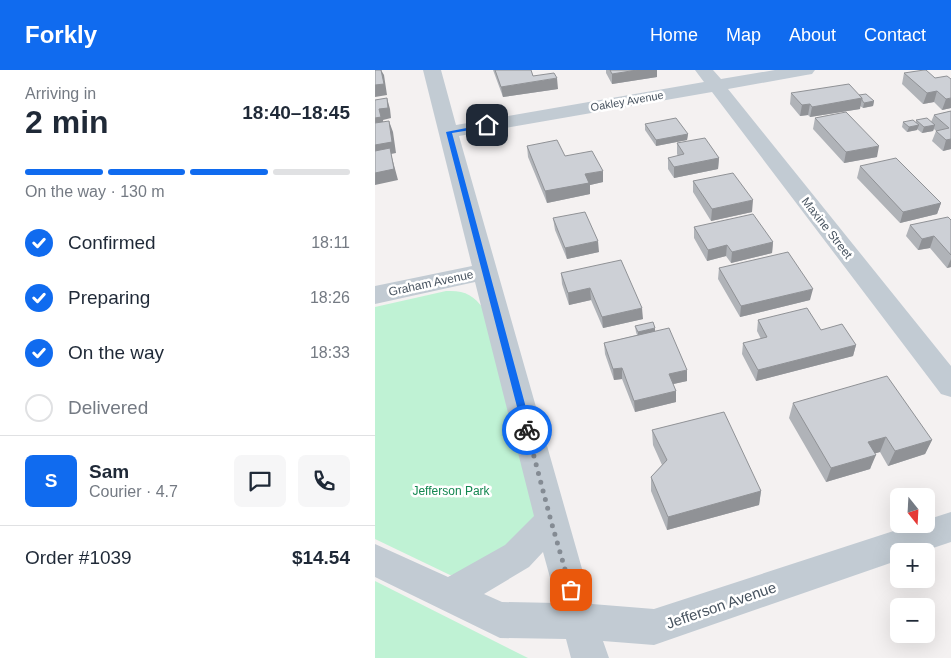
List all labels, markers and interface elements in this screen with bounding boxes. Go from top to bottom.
text: Forkly [25,21,97,48]
text: Home [650,25,698,45]
text: Map [726,25,761,45]
text: About [789,25,836,45]
text: Contact [864,25,926,45]
text: Arriving in [25,85,96,102]
street label: Oakley Avenue [590,89,664,113]
text: 18:40–18:45 [242,102,350,123]
text: 2 min [25,104,109,140]
pin [466,104,508,146]
icon: home [473,111,501,139]
text: On the way · 130 m [25,183,165,200]
street label: Maxine Street [799,195,856,262]
icon: check [25,229,53,257]
text: Confirmed [68,232,156,253]
text: 18:11 [311,234,350,251]
street label: Graham Avenue [387,267,475,299]
icon: check [25,284,53,312]
text: Preparing [68,287,150,308]
text: 18:26 [310,289,350,306]
icon: check [25,339,53,367]
text: On the way [68,342,164,363]
text: 18:33 [310,344,350,361]
text: Delivered [68,397,148,418]
courier [502,405,552,455]
icon: bike [513,416,541,444]
button: chat [234,455,286,507]
button: phone [298,455,350,507]
text: Sam [89,461,129,482]
text: S [45,470,57,491]
text: Courier · 4.7 [89,483,178,500]
park label: Jefferson Park [412,484,491,498]
north arrow [890,488,935,532]
map controls [890,488,935,643]
button: + [890,543,935,588]
text: Order #1039 [25,547,132,568]
text: $14.54 [292,547,350,568]
pin [550,569,592,611]
icon: bag [557,576,585,604]
street label: Jefferson Avenue [664,578,778,632]
button: − [890,598,935,643]

